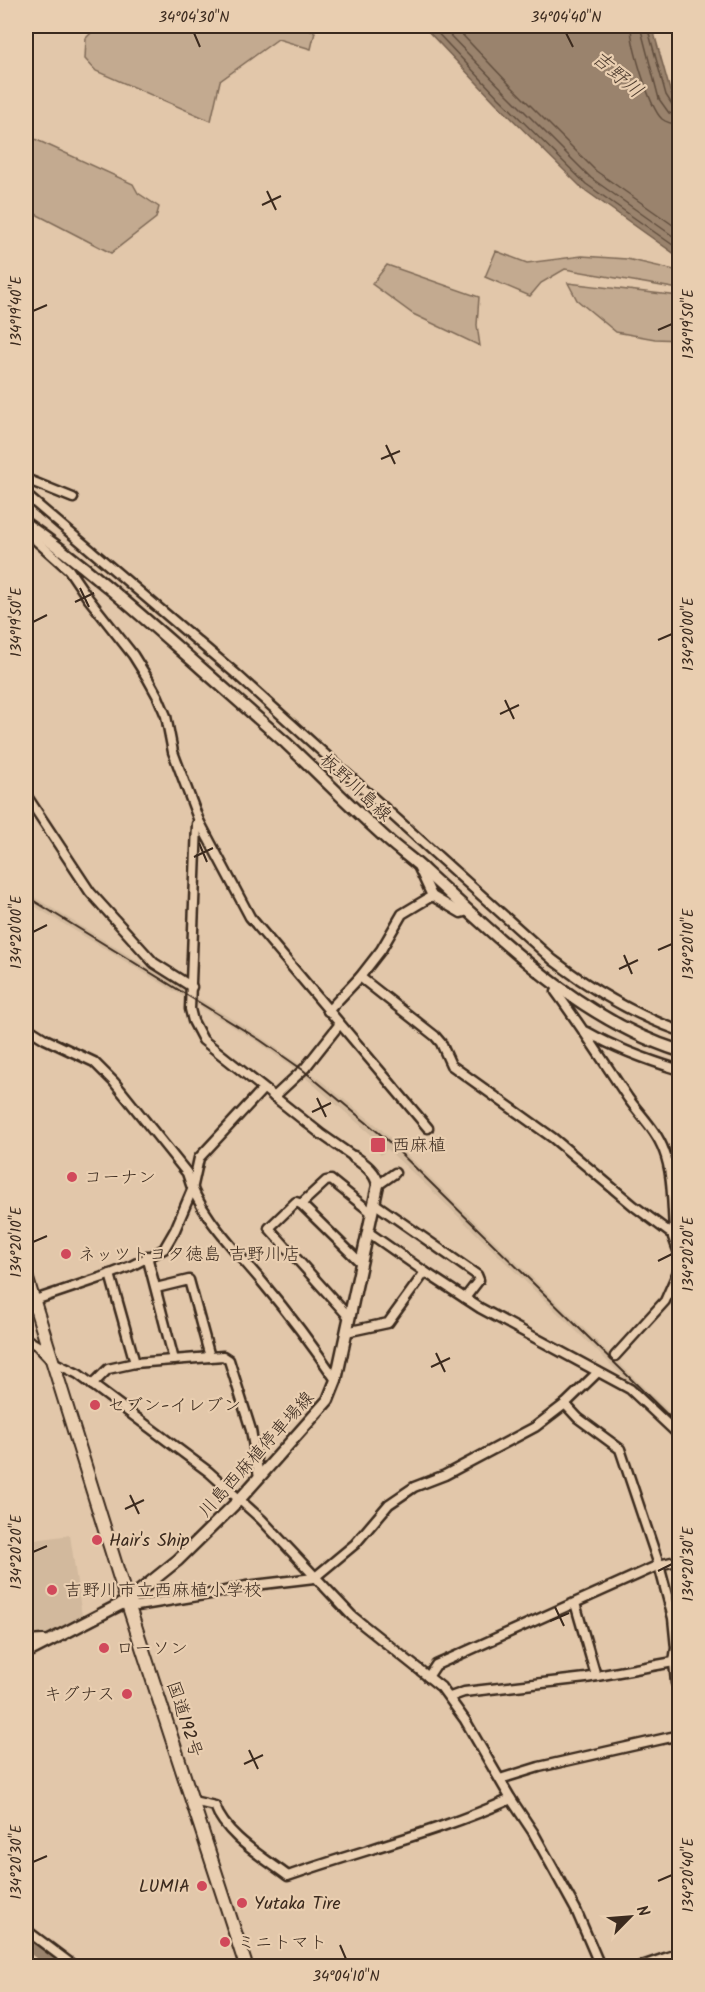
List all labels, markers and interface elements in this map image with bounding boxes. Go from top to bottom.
text: 34°04'30"N [158,6,230,30]
text: 34°04'40"N [531,6,601,30]
water label: 吉野川 [584,44,650,107]
text: 134°19'40"E [5,275,29,346]
text: 134°19'50"E [677,288,701,359]
text: 134°19'50"E [5,586,29,657]
text: 134°20'00"E [677,596,701,671]
street label: 板野川島線 [312,747,398,829]
text: 134°20'00"E [5,894,29,969]
text: 134°20'10"E [677,907,701,979]
place label: 西麻植 [392,1132,446,1161]
marker: 西麻植 [369,1136,387,1154]
place label: コーナン [84,1164,156,1193]
marker: コーナン [65,1170,79,1184]
text: 134°20'10"E [5,1205,29,1277]
text: 134°20'20"E [677,1215,701,1291]
place label: ネッツトヨタ徳島 吉野川店 [78,1241,301,1270]
marker: ネッツトヨタ徳島 吉野川店 [59,1247,73,1261]
street label: 川島西麻植停車場線 [192,1385,322,1525]
place label: セブン-イレブン [107,1392,241,1421]
marker: セブン-イレブン [88,1398,102,1412]
text: 134°20'20"E [5,1513,29,1589]
text: 134°20'30"E [677,1525,701,1601]
place label: Hair's Ship [109,1527,190,1556]
marker: Hair's Ship [90,1533,104,1547]
place label: 吉野川市立西麻植小学校 [64,1577,262,1606]
marker: 吉野川市立西麻植小学校 [45,1583,59,1597]
place label: ローソン [116,1635,188,1664]
marker: ローソン [97,1641,111,1655]
street label: 国道192号 [158,1677,210,1761]
place label: キグナス [44,1681,115,1710]
marker: キグナス [120,1687,134,1701]
text: 134°20'30"E [5,1823,29,1899]
text: 134°20'40"E [677,1837,701,1912]
place label: LUMIA [139,1873,190,1902]
marker: LUMIA [195,1879,209,1893]
north arrow [600,1887,660,1947]
place label: Yutaka Tire [254,1890,341,1919]
marker: Yutaka Tire [235,1896,249,1910]
text: N [629,1901,656,1921]
place label: ミニトマト [237,1929,327,1958]
marker: ミニトマト [218,1935,232,1949]
text: 34°04'10"N [312,1965,380,1989]

